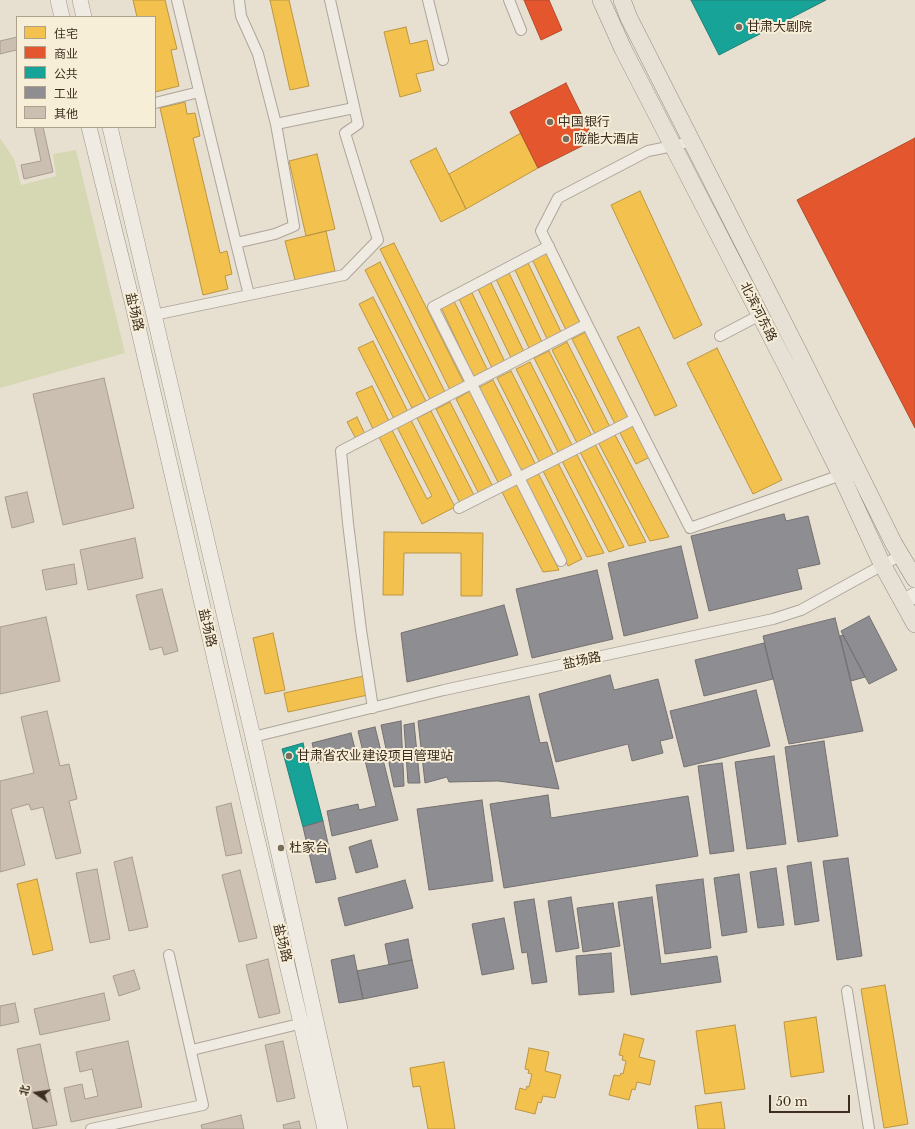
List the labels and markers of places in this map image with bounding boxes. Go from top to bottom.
place label: 甘肃大剧院 [747,19,812,35]
marker: 甘肃大剧院 [734,22,744,32]
place label: 中国银行 [558,114,610,130]
marker: 中国银行 [545,117,555,127]
place label: 陇能大酒店 [574,131,639,147]
marker: 陇能大酒店 [561,134,571,144]
place label: 甘肃省农业建设项目管理站 [297,748,453,764]
marker: 甘肃省农业建设项目管理站 [284,751,294,761]
place label: 杜家台 [289,840,328,856]
marker: 杜家台 [276,843,286,853]

